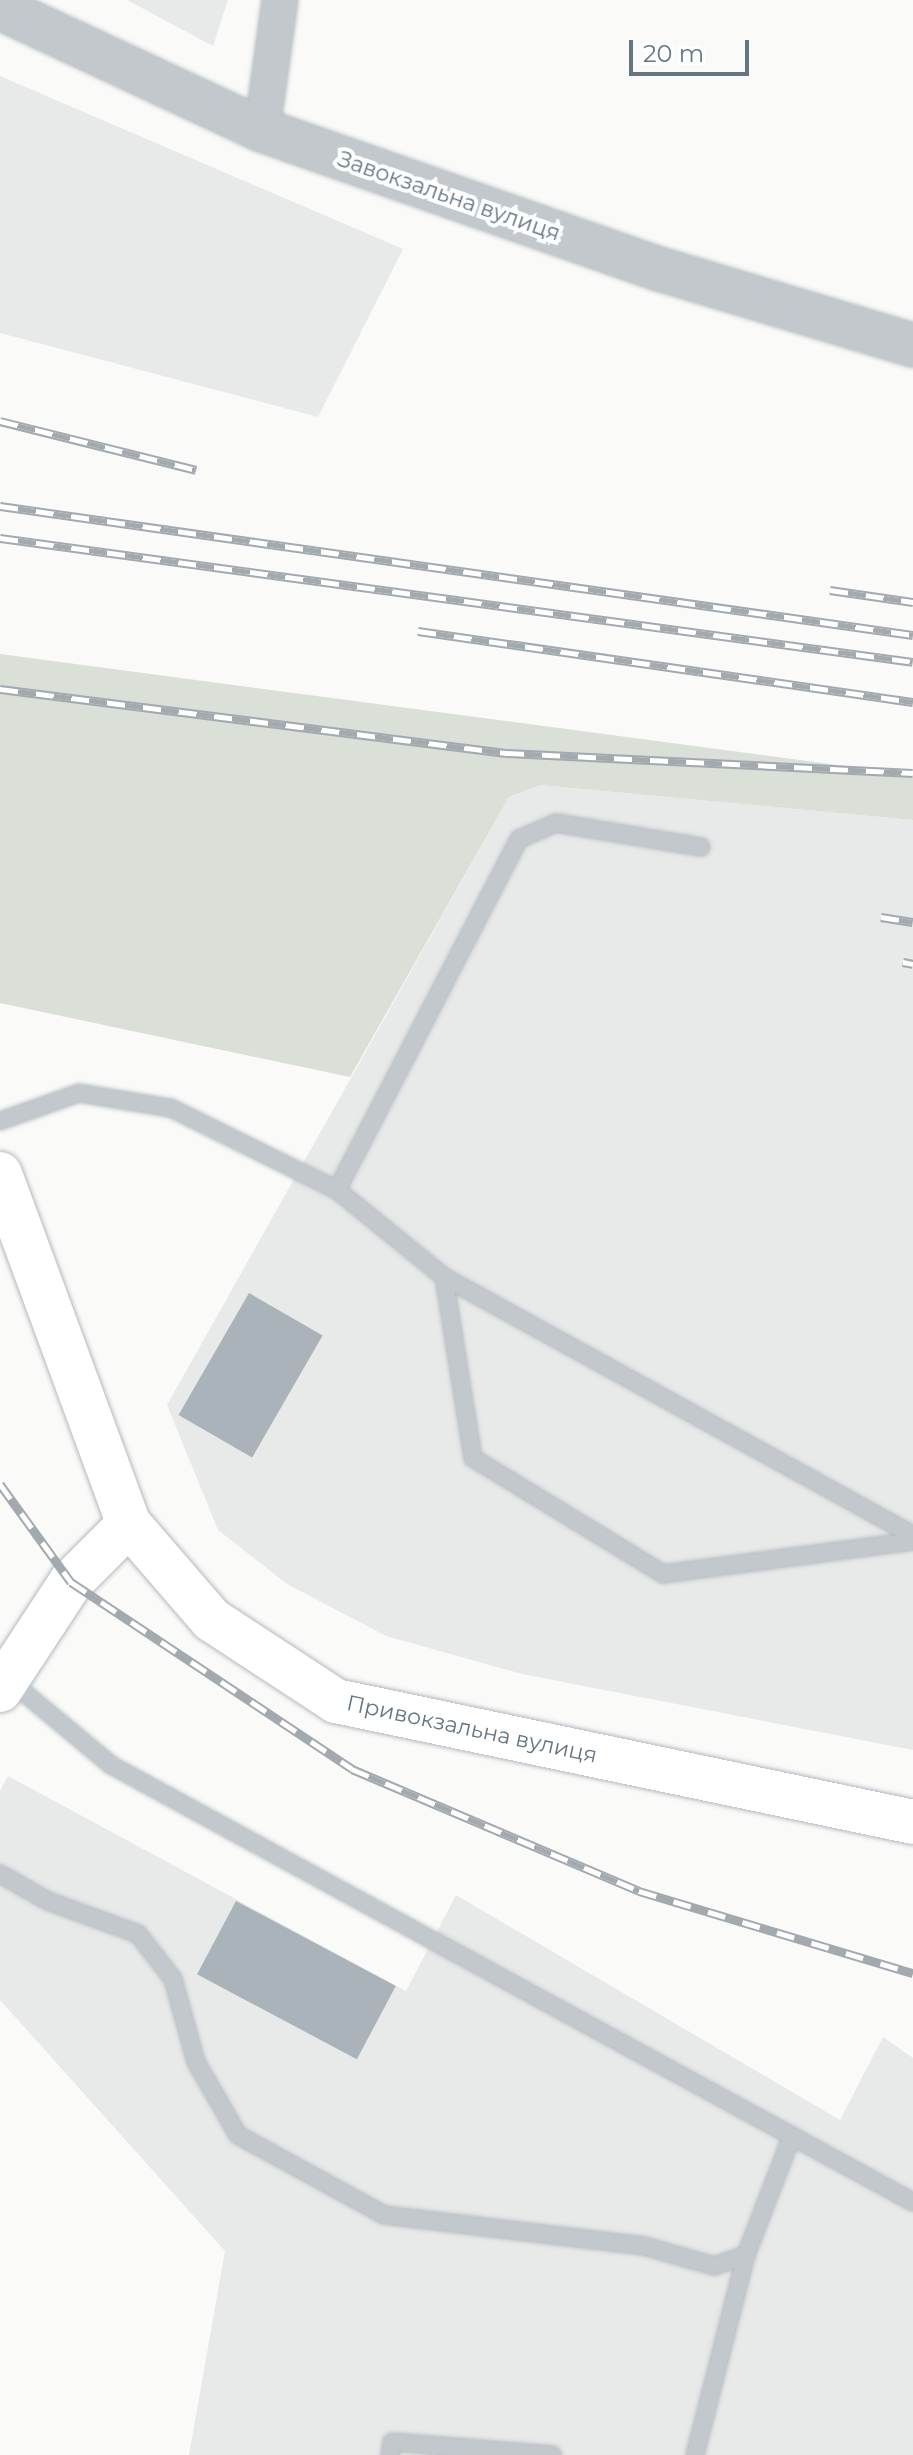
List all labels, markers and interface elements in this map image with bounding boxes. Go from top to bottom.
scale bar [633,24,753,74]
text: 20 m [643,39,704,68]
street label: Завокзальна вулиця [334,146,564,246]
street label: Привокзальна вулиця [344,1690,600,1768]

